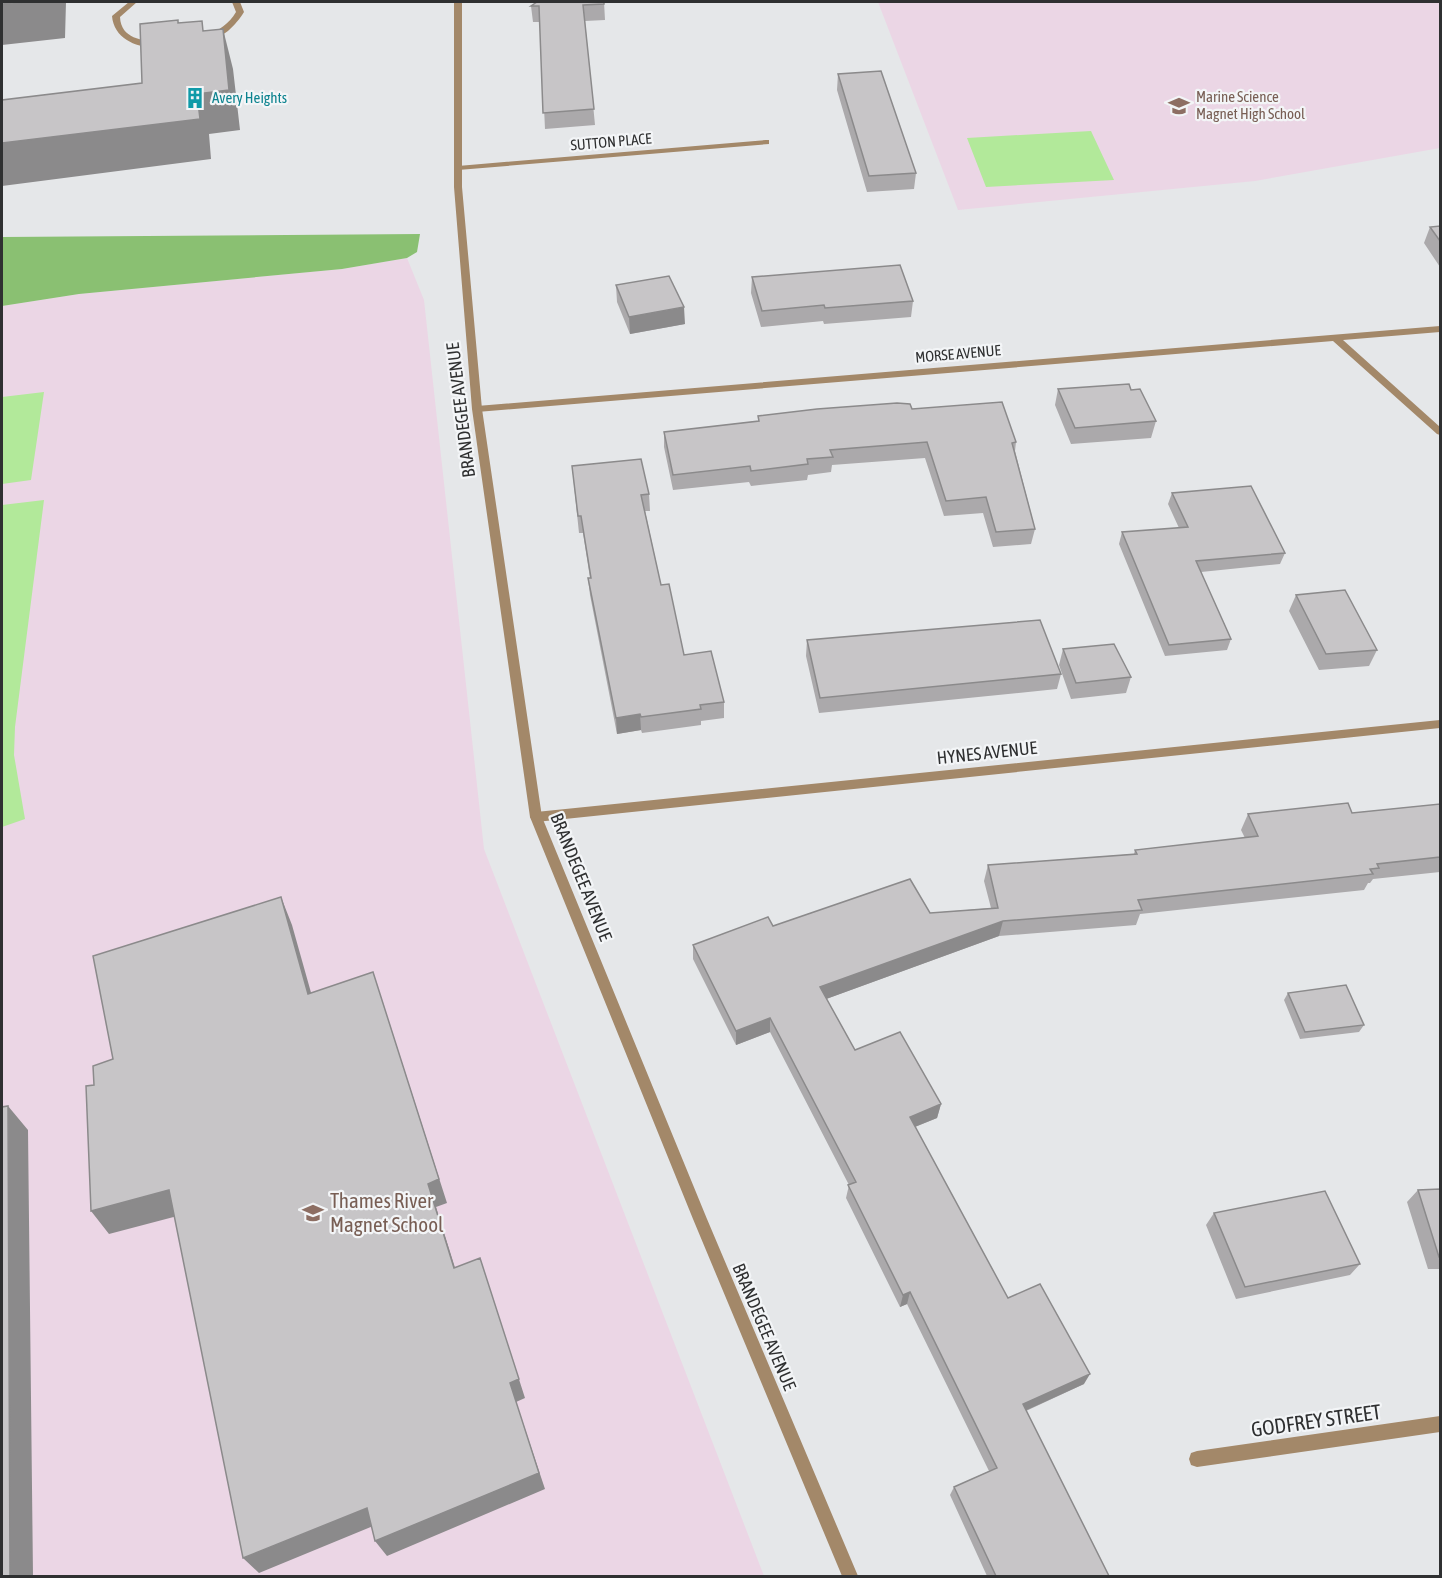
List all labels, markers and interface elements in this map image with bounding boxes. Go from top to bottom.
building icon: Avery Heights [183,86,207,110]
place label: Marine Science Magnet High School [1196,88,1305,122]
place label: Avery Heights [212,89,287,106]
school or university icon: Marine Science Magnet High School [1167,94,1191,118]
street label: SUTTON PLACE [570,129,653,154]
street label: BRANDEGEE AVENUE [442,341,479,479]
street label: MORSE AVENUE [914,341,1002,366]
street label: HYNES AVENUE [936,737,1038,768]
street label: BRANDEGEE AVENUE [546,810,617,944]
place label: Thames River Magnet School [330,1188,444,1236]
school or university icon: Thames River Magnet School [301,1201,325,1225]
street label: BRANDEGEE AVENUE [728,1260,801,1394]
street label: GODFREY STREET [1249,1399,1382,1441]

